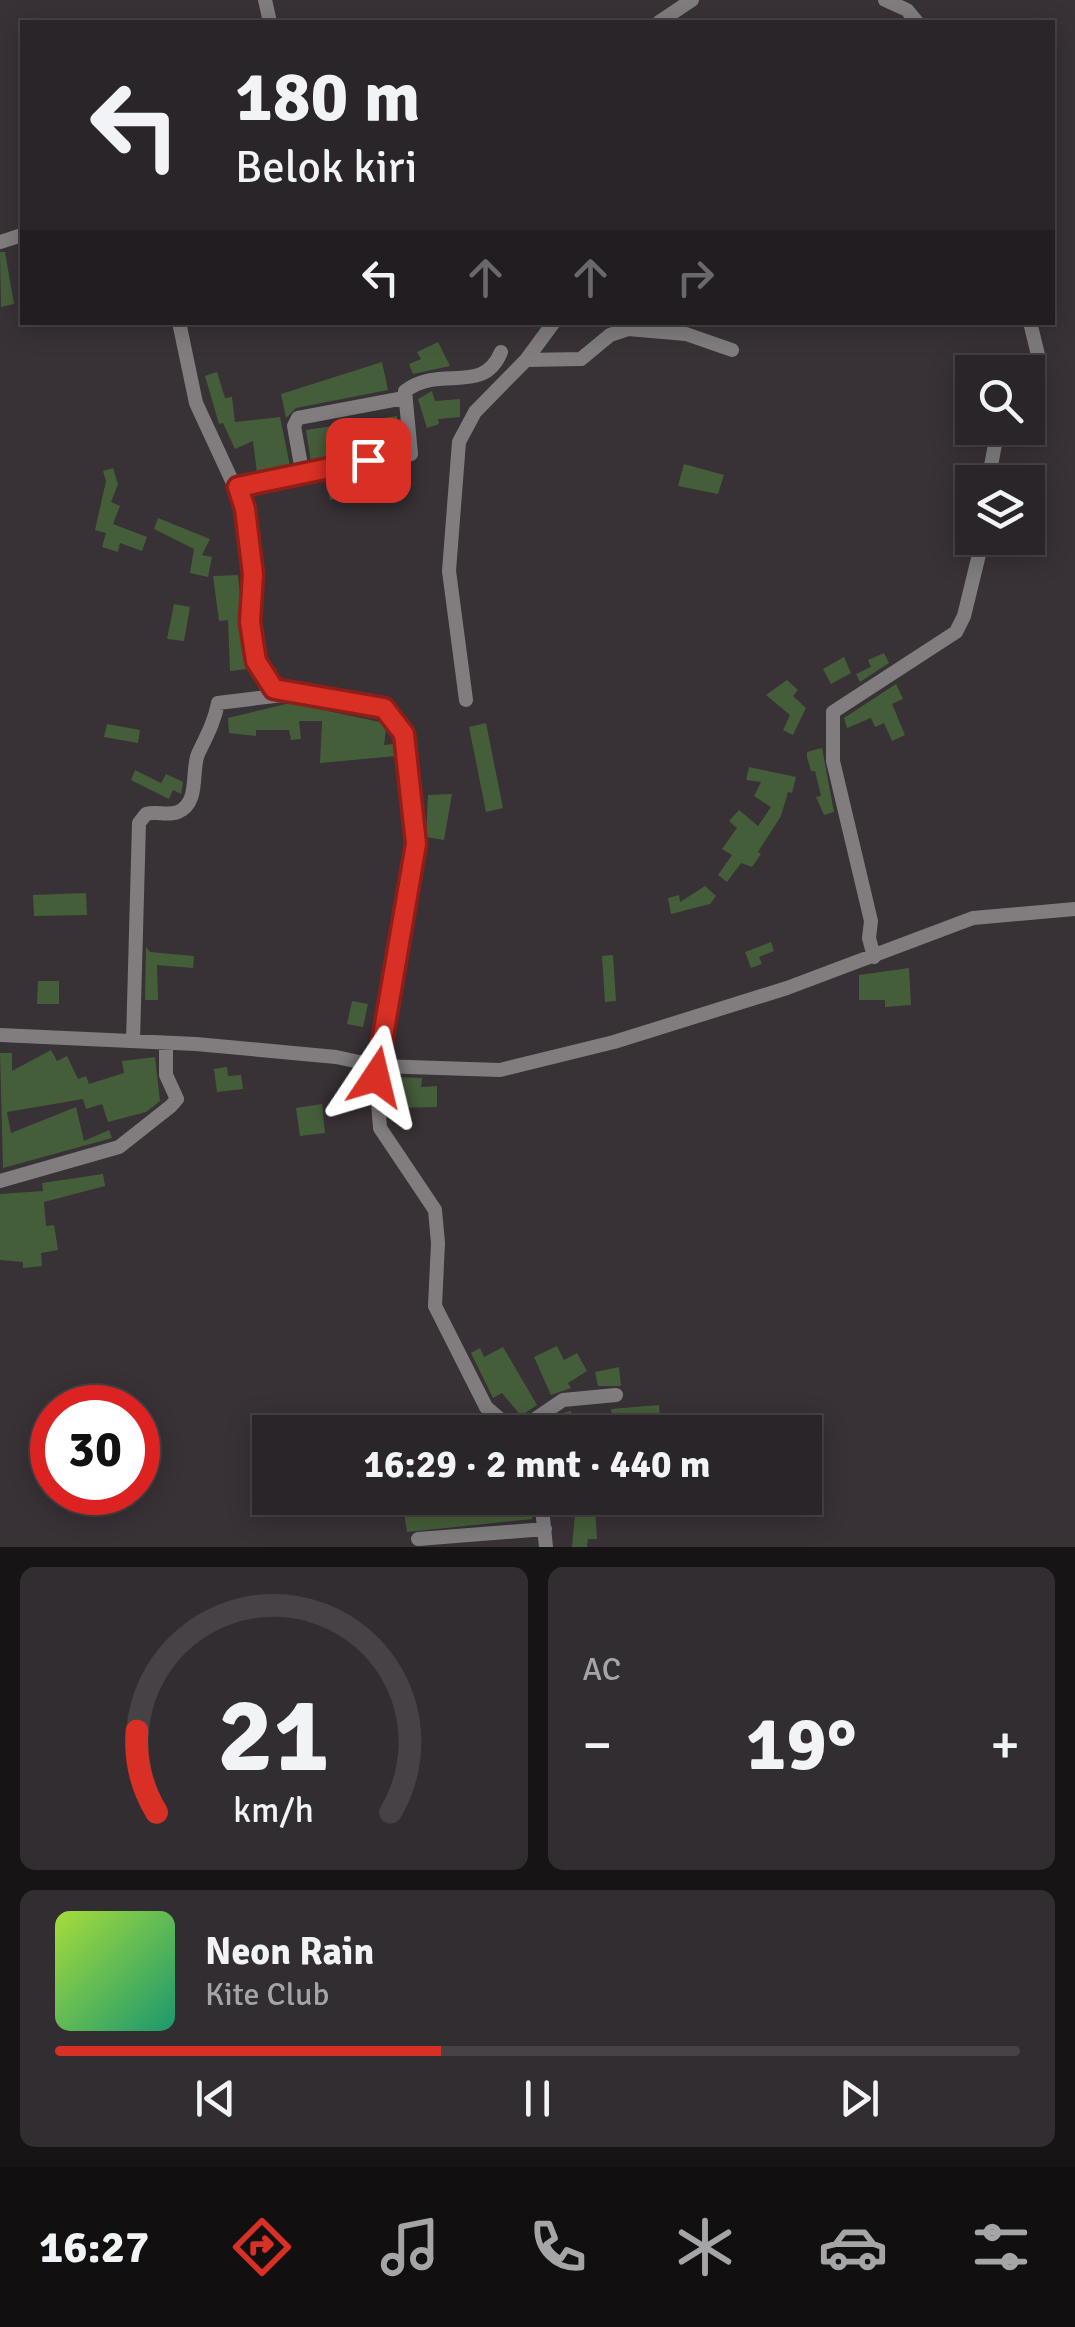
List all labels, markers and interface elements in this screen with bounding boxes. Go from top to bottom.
text: 180 m [235,54,420,140]
icon: left [70,60,200,190]
text: Belok kiri [235,140,417,195]
icon: left [353,250,408,305]
icon: ahead [458,250,513,305]
icon: ahead [563,250,618,305]
icon: right [668,250,723,305]
map controls [955,355,1045,555]
button: search [955,355,1045,445]
pin [326,418,411,503]
icon: arrive [341,433,396,488]
button: layers [955,465,1045,555]
position arrow [324,1025,428,1129]
speed limit sign: 30 [30,1385,160,1515]
text: 16:29 · 2 mnt · 440 m [363,1441,711,1488]
text: AC [583,1650,621,1689]
text: 21 [218,1672,330,1800]
text: 19° [746,1698,857,1791]
text: − [583,1711,612,1779]
text: + [990,1711,1020,1779]
text: km/h [233,1788,314,1832]
text: Neon Rain [205,1928,374,1975]
text: Kite Club [205,1975,329,2014]
icon: previous [188,2071,243,2126]
icon: pause [510,2071,565,2126]
icon: next [832,2071,887,2126]
icon: directions [227,2212,297,2282]
icon: music [375,2212,445,2282]
icon: phone [523,2212,593,2282]
icon: climate [670,2212,740,2282]
icon: car [818,2212,888,2282]
icon: filters [966,2212,1036,2282]
text: 16:27 [39,2220,149,2275]

